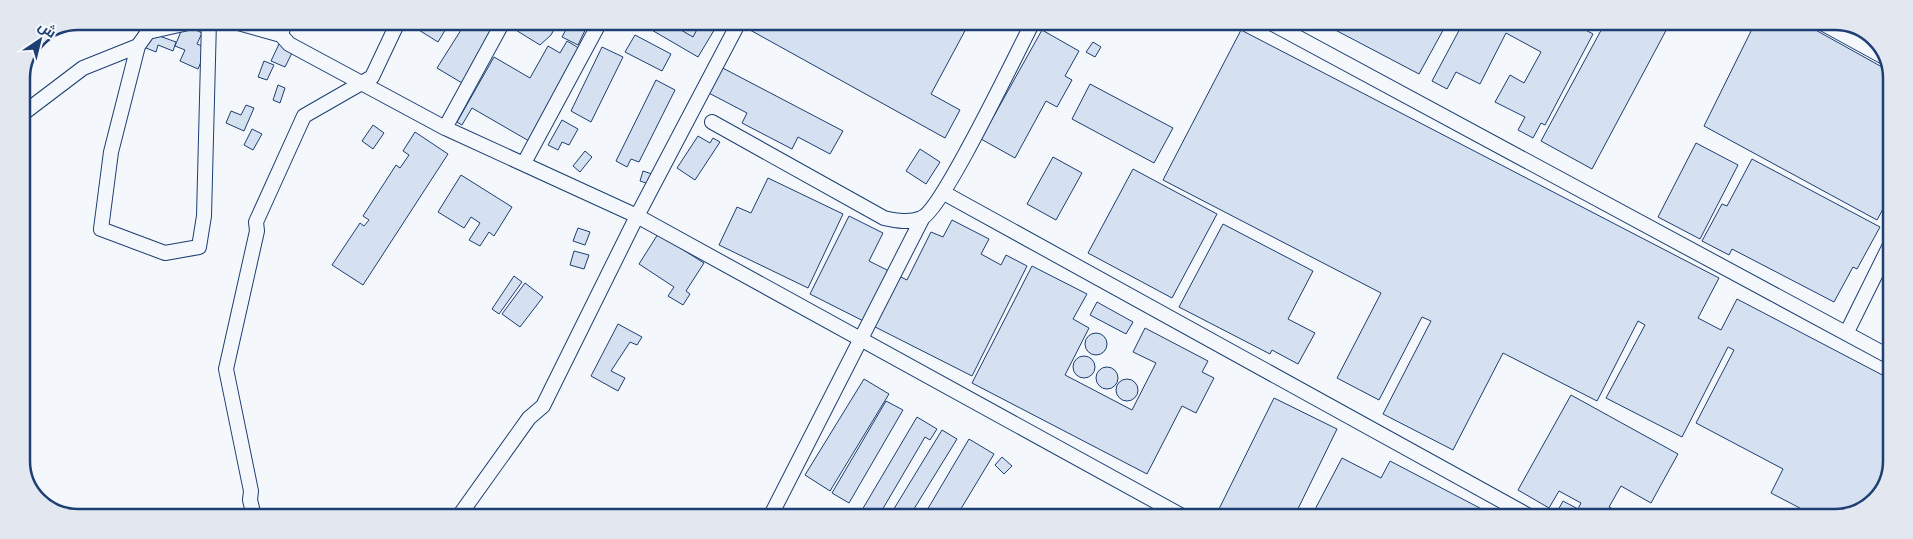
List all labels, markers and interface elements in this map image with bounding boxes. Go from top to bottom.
north arrow [15,15,65,65]
text: ش [35,16,61,42]

